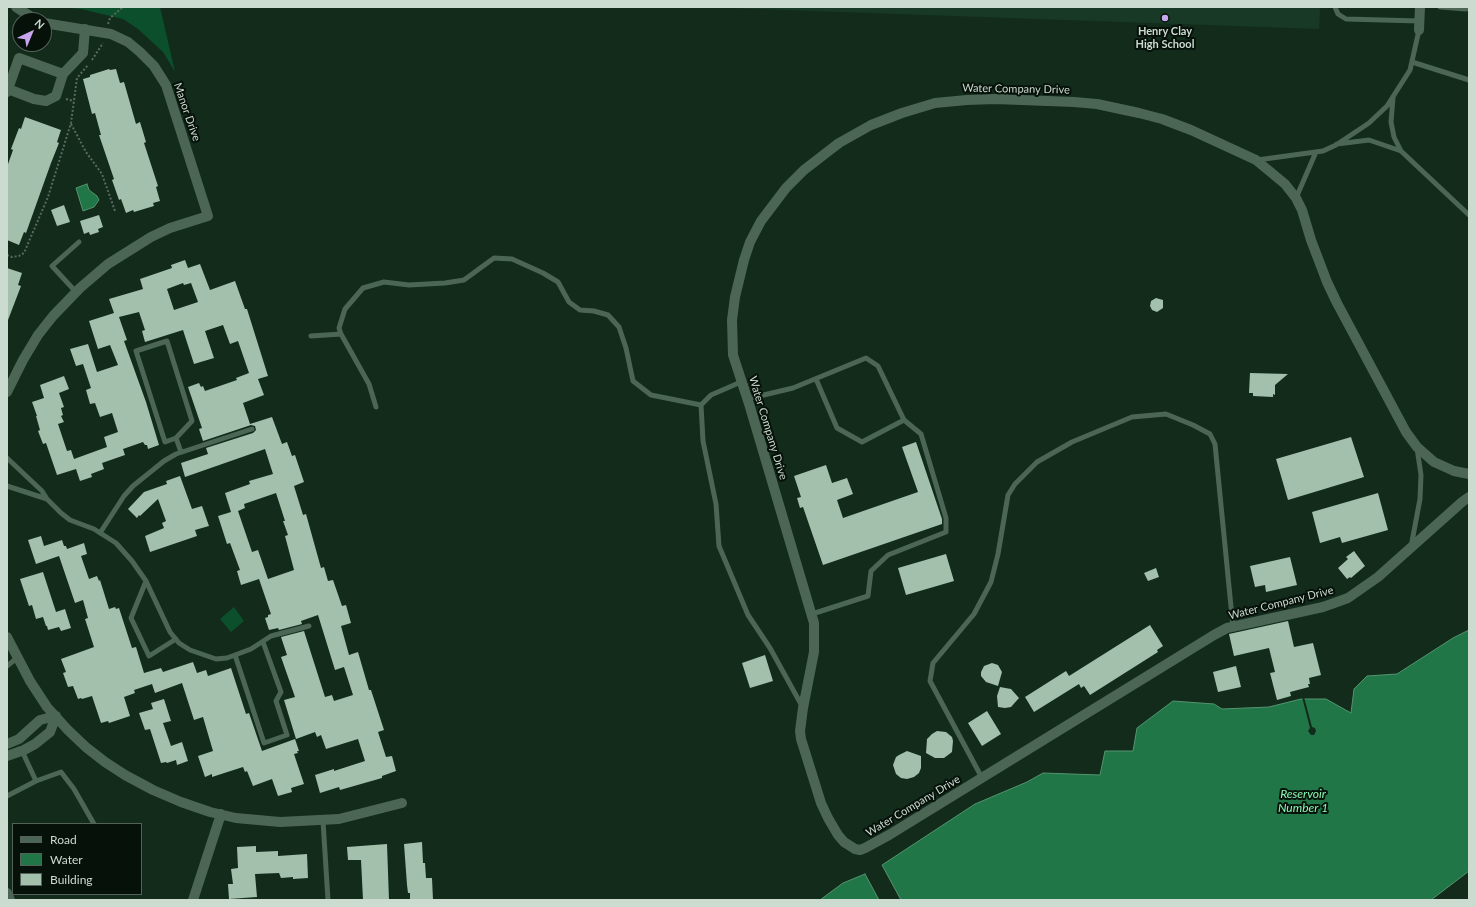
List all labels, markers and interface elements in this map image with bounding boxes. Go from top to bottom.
north arrow [12,12,52,52]
marker: Henry Clay High School [1160,13,1170,23]
text: N [32,16,48,31]
place label: Henry Clay High School [1136,24,1194,50]
street label: Manor Drive [171,81,203,143]
street label: Water Company Drive [962,81,1070,97]
street label: Water Company Drive [746,375,790,481]
street label: Water Company Drive [1227,584,1335,622]
street label: Water Company Drive [863,773,963,839]
water label: Reservoir Number 1 [1278,787,1328,815]
legend [12,823,142,895]
text: Road [50,832,77,847]
text: Water [50,852,83,867]
text: Building [50,872,93,887]

